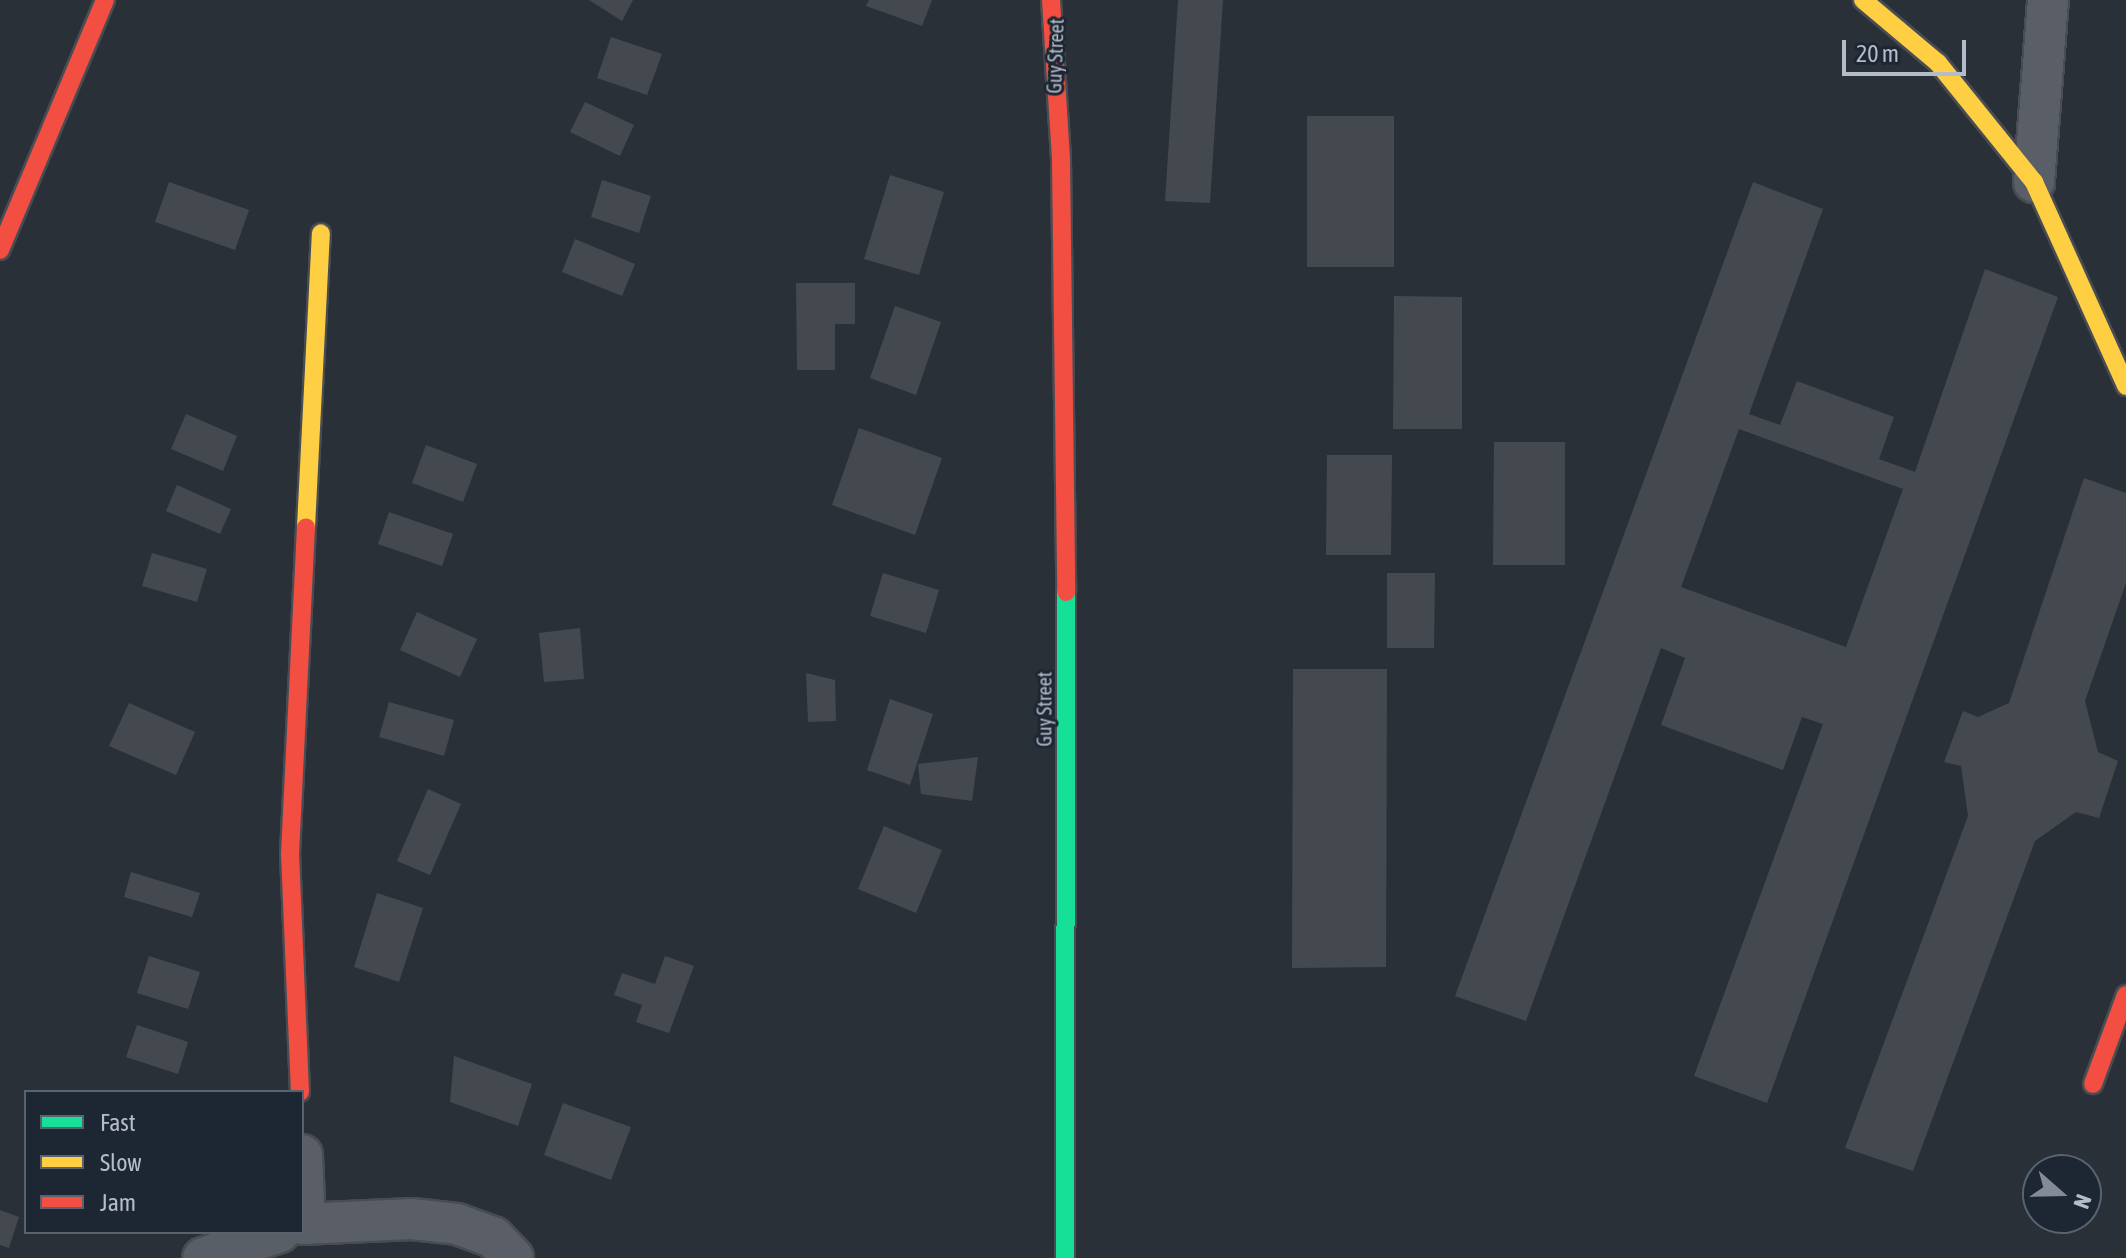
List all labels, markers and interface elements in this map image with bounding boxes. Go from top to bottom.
street label: Guy Street [1042,18,1068,94]
scale bar [1846,24,1970,74]
text: 20 m [1856,40,1899,67]
street label: Guy Street [1032,671,1056,747]
legend [24,1090,304,1234]
text: Fast [100,1109,136,1136]
text: Slow [100,1149,142,1176]
north arrow [2022,1154,2102,1234]
text: Jam [100,1189,136,1216]
text: N [2068,1191,2097,1212]

